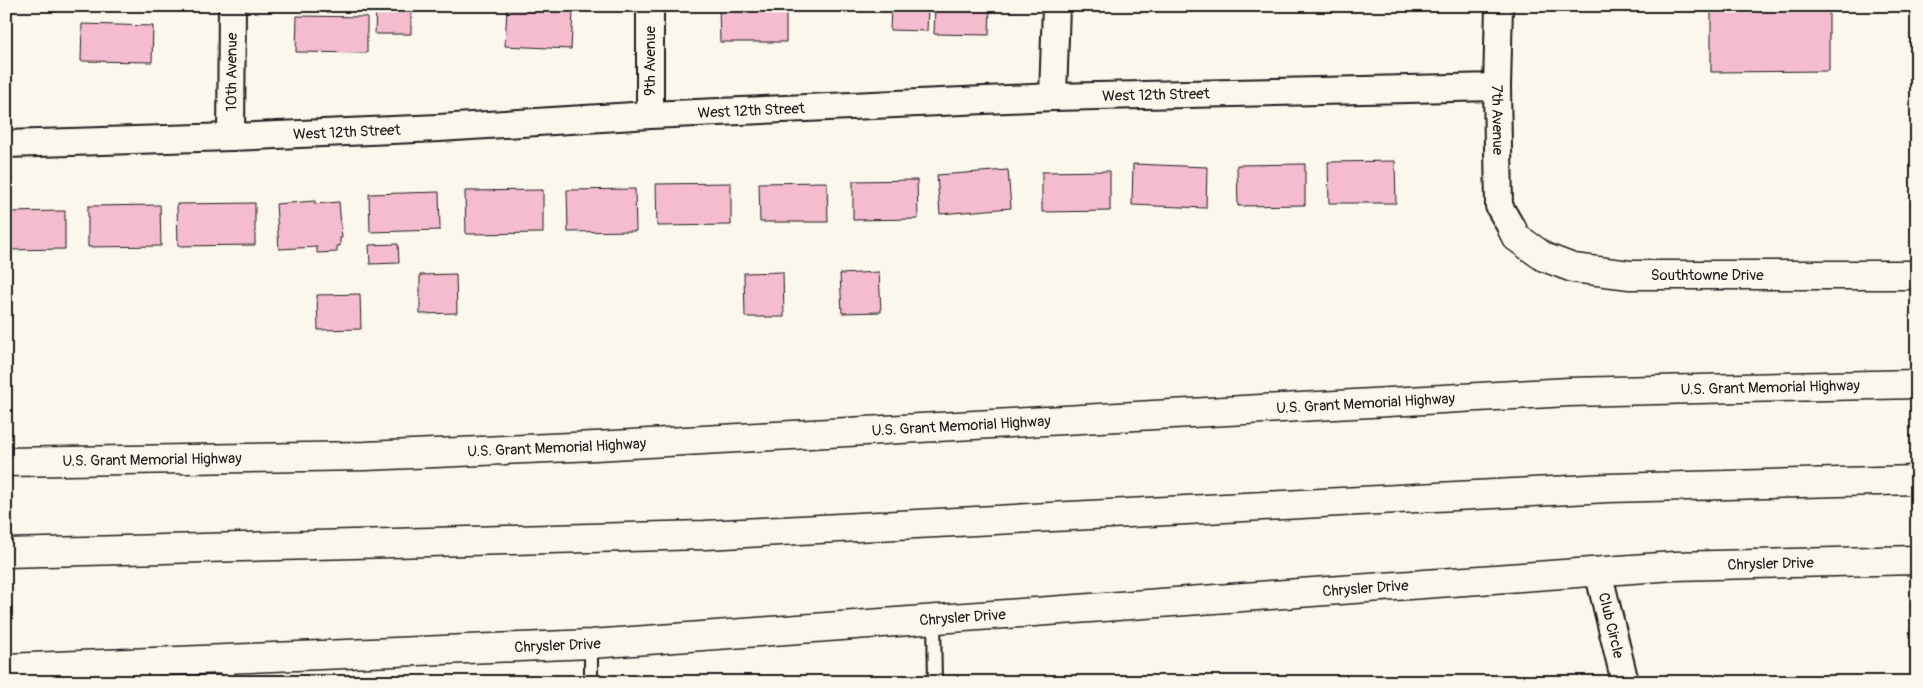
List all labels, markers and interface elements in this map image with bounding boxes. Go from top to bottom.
street label: 9th Avenue [641,25,660,96]
street label: 10th Avenue [222,32,242,111]
street label: West 12th Street [1102,84,1211,106]
street label: 7th Avenue [1487,85,1507,156]
street label: West 12th Street [697,99,806,123]
street label: West 12th Street [293,121,402,144]
street label: Southtowne Drive [1651,266,1764,285]
street label: U.S. Grant Memorial Highway [1680,376,1861,399]
street label: U.S. Grant Memorial Highway [1276,389,1456,418]
street label: U.S. Grant Memorial Highway [871,412,1052,441]
street label: U.S. Grant Memorial Highway [467,434,647,462]
street label: U.S. Grant Memorial Highway [62,449,242,471]
street label: Chrysler Drive [1727,554,1815,575]
street label: Chrysler Drive [1322,576,1410,601]
street label: Club Circle [1594,591,1628,661]
street label: Chrysler Drive [919,605,1007,630]
street label: Chrysler Drive [514,634,602,657]

